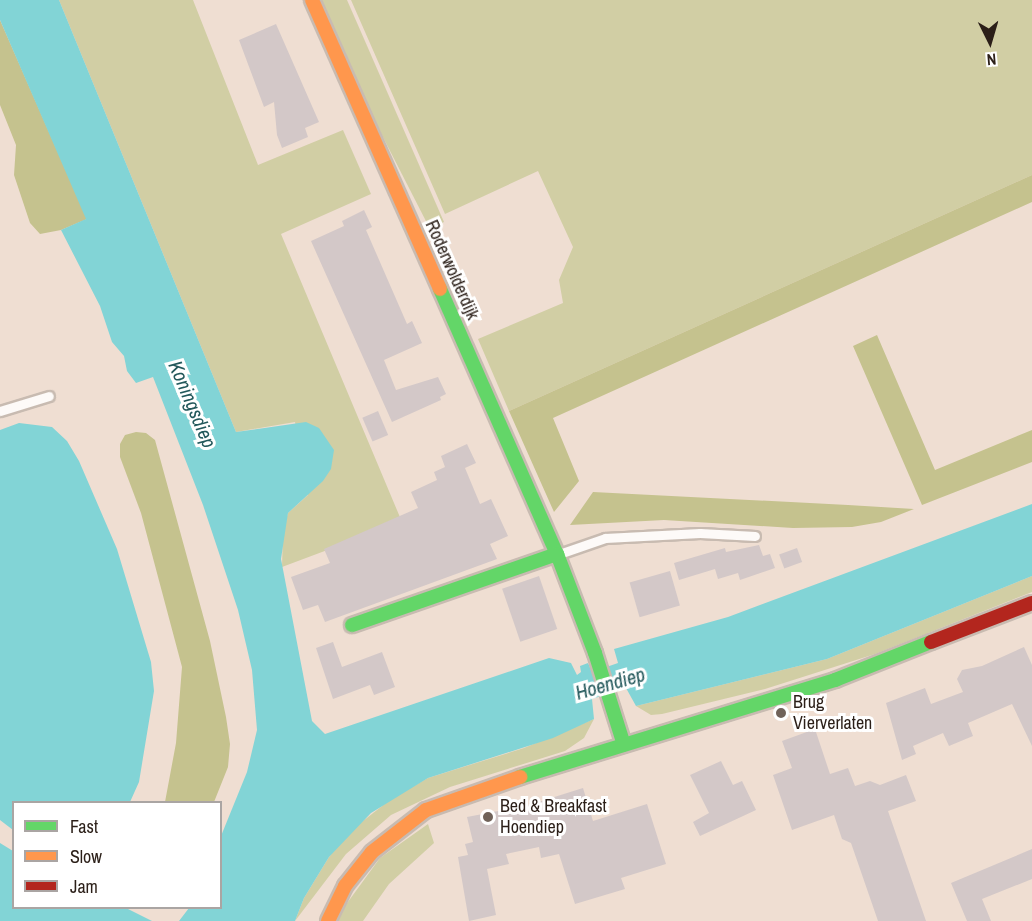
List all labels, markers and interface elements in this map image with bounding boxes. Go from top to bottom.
north arrow [960,12,1020,72]
text: N [986,49,997,71]
street label: Roderwolderdijk [420,217,484,323]
water label: Koningsdiep [164,357,222,451]
water label: Hoendiep [573,662,647,704]
place label: Brug Vierverlaten [793,692,872,734]
marker: Brug Vierverlaten [774,706,788,720]
place label: Bed & Breakfast Hoendiep [500,796,607,838]
legend [12,801,222,909]
marker: Bed & Breakfast Hoendiep [481,810,495,824]
text: Fast [70,814,98,839]
text: Slow [70,844,102,869]
text: Jam [70,874,98,899]

